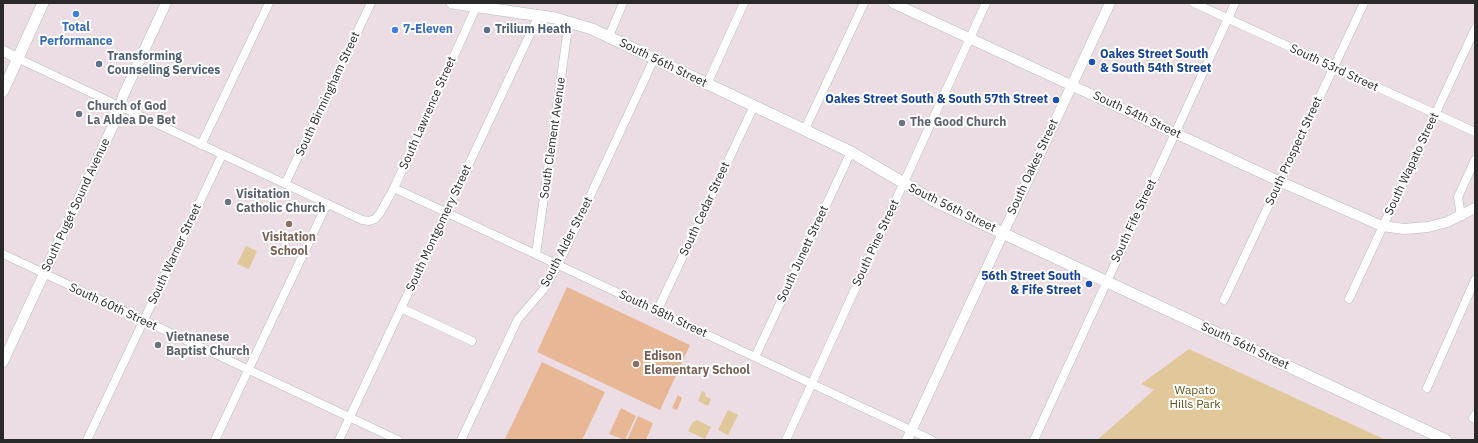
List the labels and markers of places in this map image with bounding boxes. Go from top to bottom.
marker: Total Performance [71,9,81,19]
place label: Total Performance [40,21,112,49]
place label: 7-Eleven [403,23,453,37]
place label: Trilium Heath [495,23,571,37]
marker: 7-Eleven [390,25,400,35]
marker: Trilium Heath [482,25,492,35]
place label: Oakes Street South & South 54th Street [1100,48,1211,76]
place label: Transforming Counseling Services [107,50,220,78]
marker: Oakes Street South & South 54th Street [1087,57,1097,67]
marker: Transforming Counseling Services [94,59,104,69]
place label: Oakes Street South & South 57th Street [825,93,1048,107]
marker: Oakes Street South & South 57th Street [1051,95,1061,105]
place label: Church of God La Aldea De Bet [87,100,176,128]
marker: Church of God La Aldea De Bet [74,109,84,119]
place label: The Good Church [910,116,1006,130]
marker: The Good Church [897,118,907,128]
place label: Visitation Catholic Church [236,188,325,216]
marker: Visitation Catholic Church [223,197,233,207]
marker: Visitation School [284,219,294,229]
place label: Visitation School [262,231,316,259]
place label: 56th Street South & Fife Street [981,270,1081,298]
marker: 56th Street South & Fife Street [1084,279,1094,289]
place label: Vietnanese Baptist Church [166,331,250,359]
marker: Vietnanese Baptist Church [153,340,163,350]
place label: Edison Elementary School [644,350,750,378]
marker: Edison Elementary School [631,359,641,369]

